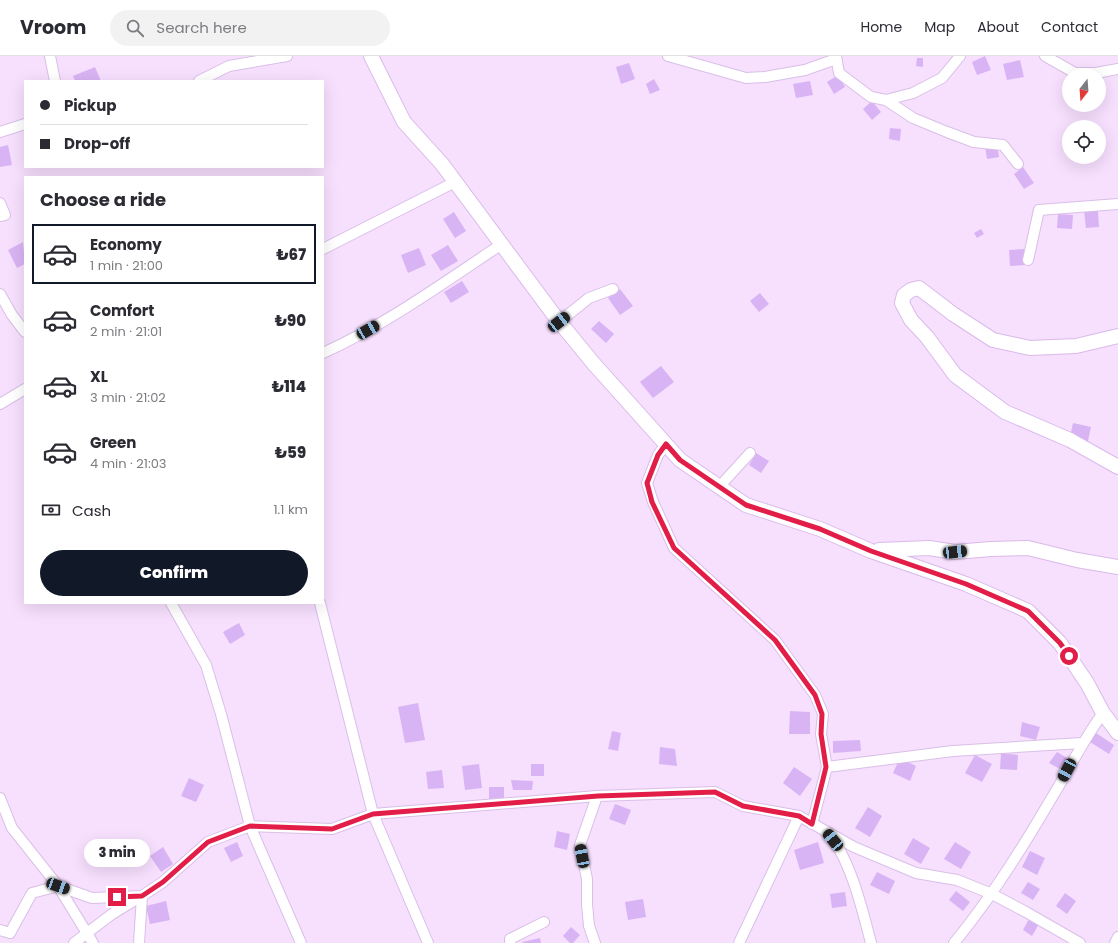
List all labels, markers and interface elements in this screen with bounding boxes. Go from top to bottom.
search box [110,10,390,46]
text: Vroom [20,14,86,41]
icon: search [124,17,146,39]
text: Search here [156,17,247,38]
text: Home [860,17,902,37]
text: Map [924,17,955,37]
text: About [977,17,1019,37]
text: Contact [1041,17,1098,37]
north arrow [1062,68,1106,112]
map controls [1062,68,1106,164]
text: Pickup [64,95,116,116]
button: locate [1062,120,1106,164]
text: Drop-off [64,133,130,154]
text: Choose a ride [40,187,166,212]
text: Economy [90,234,162,255]
icon: car [42,236,78,272]
text: ₺67 [276,244,306,265]
text: 1 min · 21:00 [90,256,163,275]
text: Comfort [90,300,154,321]
icon: car [42,302,78,338]
text: ₺90 [275,310,306,331]
car [546,310,572,334]
car [355,319,381,341]
text: 2 min · 21:01 [90,322,162,341]
text: XL [90,366,108,387]
icon: car [42,368,78,404]
text: ₺114 [272,376,306,397]
text: 3 min · 21:02 [90,388,166,407]
text: Green [90,432,136,453]
icon: car [42,434,78,470]
text: ₺59 [275,442,306,463]
text: 4 min · 21:03 [90,454,166,473]
icon: cash [40,499,62,521]
text: Cash [72,500,111,521]
text: 1.1 km [273,500,308,519]
car [942,545,968,559]
button: Confirm [40,550,308,596]
route start [1060,647,1078,665]
car [1056,757,1078,783]
car [821,827,845,853]
callout: 3 min [84,839,150,867]
text: 3 min [98,843,136,862]
car [574,843,590,869]
car [45,876,71,896]
route end [108,888,126,906]

